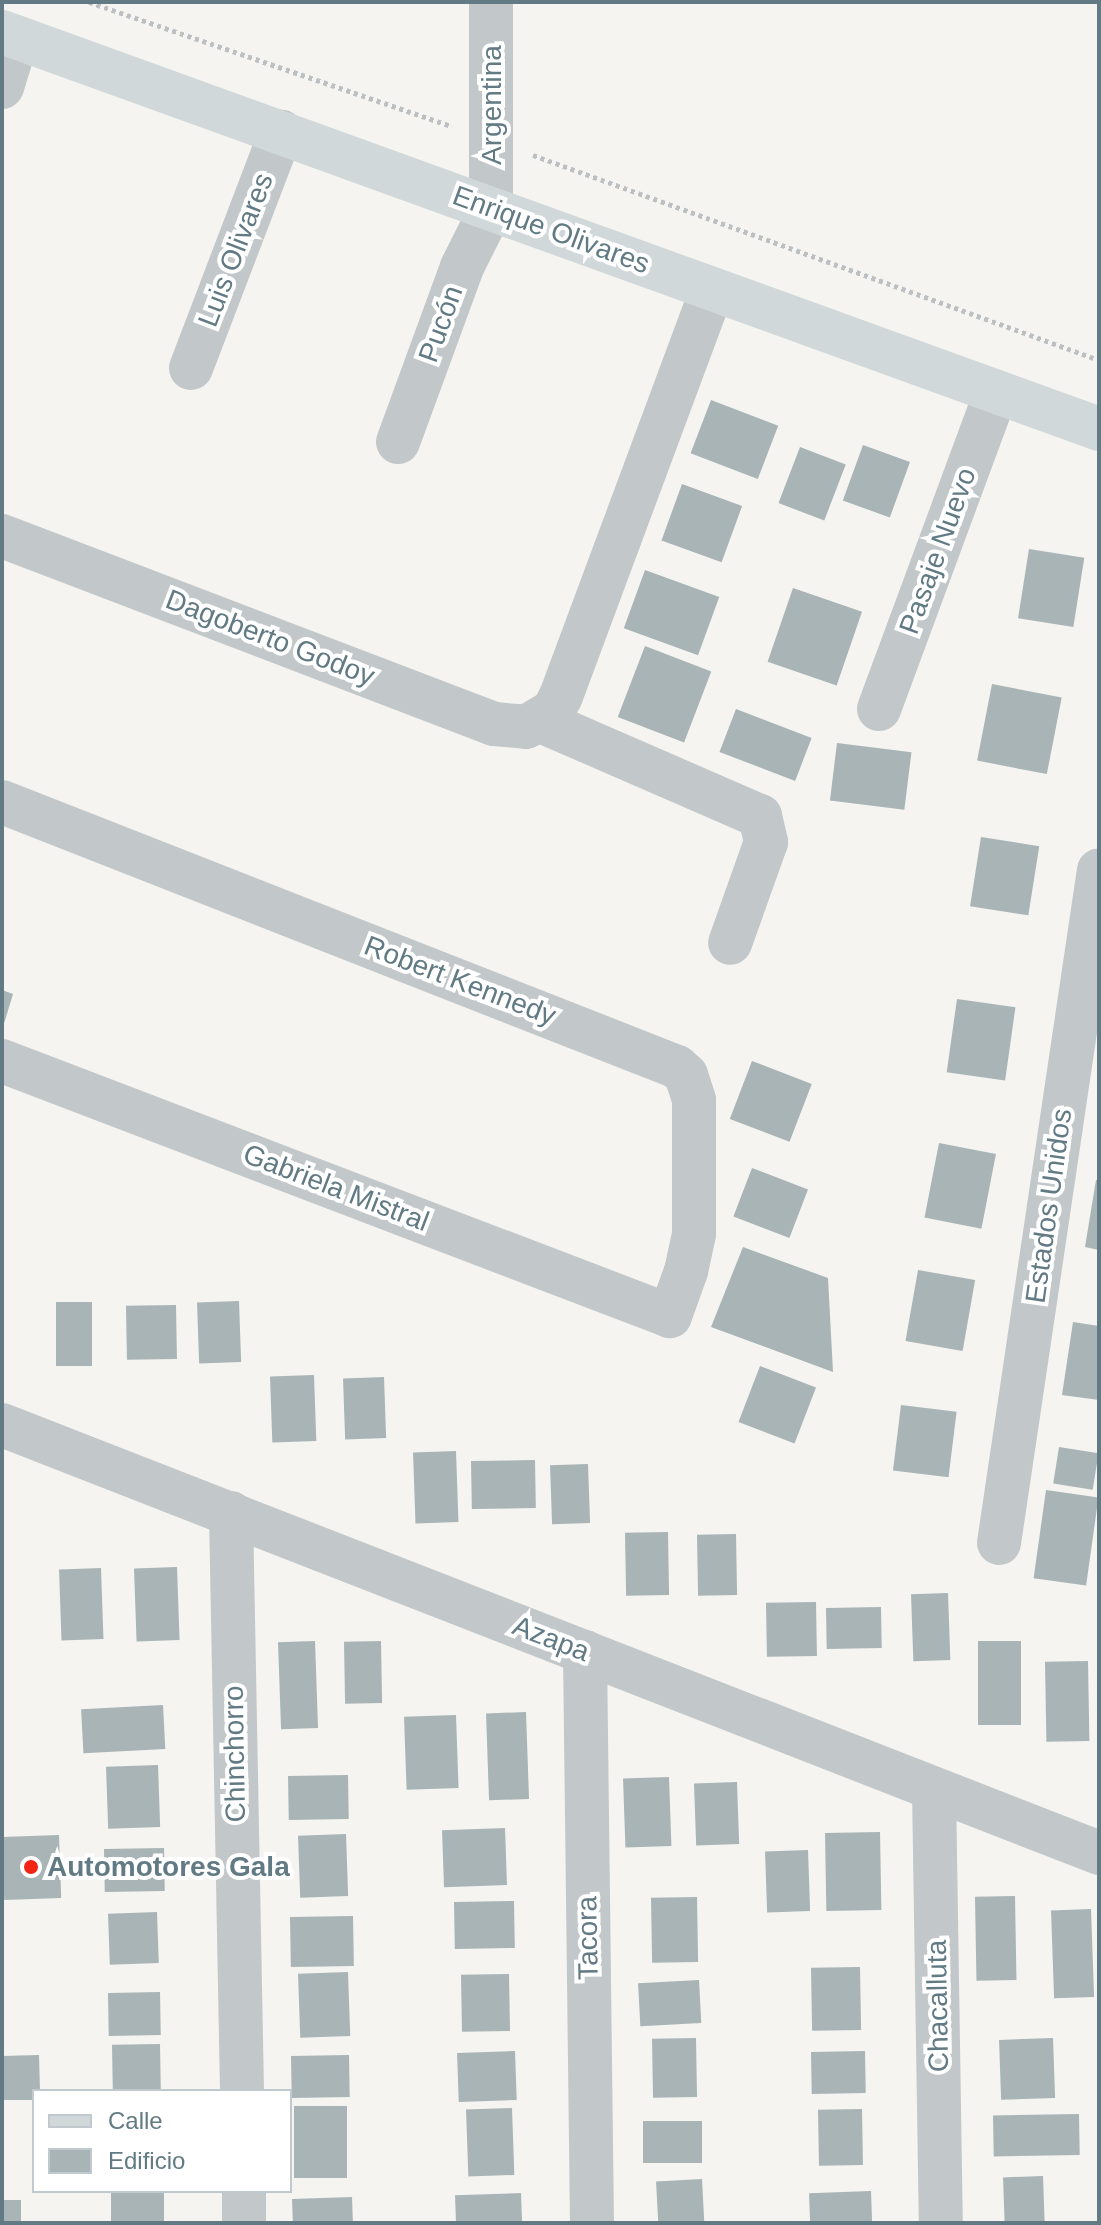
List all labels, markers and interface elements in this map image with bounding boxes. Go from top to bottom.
street label: Argentina [475,45,509,165]
street label: Luis Olivares [191,168,281,332]
street label: Enrique Olivares [448,179,654,281]
street label: Pucón [412,281,470,367]
street label: Pasaje Nuevo [892,463,984,639]
street label: Dagoberto Godoy [161,583,379,693]
street label: Robert Kennedy [360,929,560,1033]
street label: Estados Unidos [1019,1107,1079,1305]
street label: Gabriela Mistral [238,1137,434,1239]
street label: Azapa [508,1609,594,1669]
street label: Chinchorro [217,1685,253,1823]
place label: Automotores Gala [47,1850,290,1884]
marker: Automotores Gala [22,1858,40,1876]
street label: Tacora [570,1896,606,1980]
street label: Chacalluta [920,1940,956,2072]
legend [32,2089,292,2193]
text: Calle [108,2107,163,2134]
text: Edificio [108,2147,185,2174]

